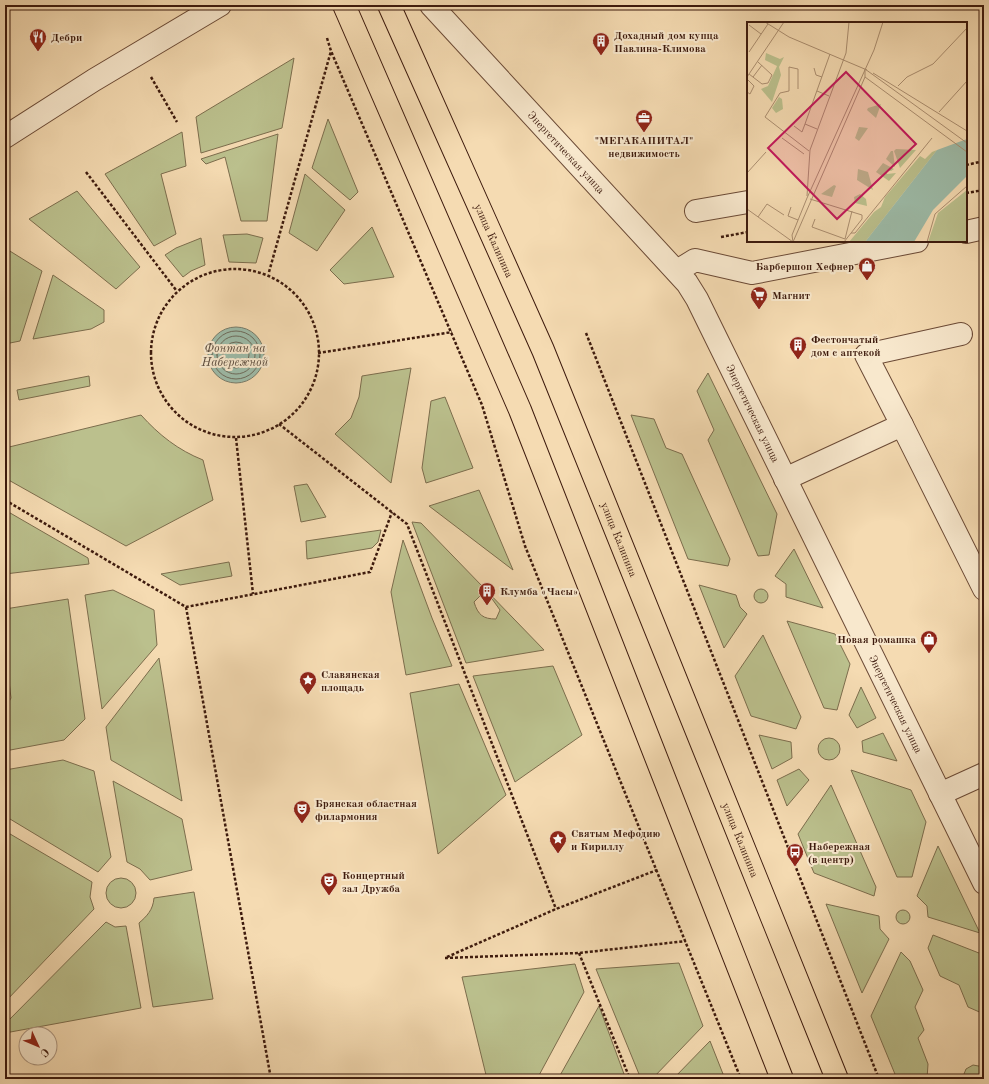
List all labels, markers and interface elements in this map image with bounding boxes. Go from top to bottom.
inset map [747,22,967,242]
restaurant icon: Дебри [28,27,48,52]
building icon: Дохадный дом купца Павлина-Климова [591,31,611,56]
place label: Дохадный дом купца Павлина-Климова [614,31,719,55]
place label: Дебри [51,33,82,44]
office icon: "МЕГАКАПИТАЛ" недвижимость [634,108,654,133]
street label: Энергетическая улица [525,110,606,197]
place label: "МЕГАКАПИТАЛ" недвижимость [595,136,693,160]
street label: улица Калинина [472,203,514,280]
shop icon: Барбершоп Хефнер [857,256,877,281]
place label: Барбершоп Хефнер [756,262,854,273]
supermarket icon: Магнит [749,285,769,310]
place label: Магнит [772,291,810,302]
building icon: Фестончатый дом с аптекой [788,335,808,360]
place label: Фестончатый дом с аптекой [811,335,881,359]
water label: Фонтан на Набережной [201,343,269,369]
street label: Энергетическая улица [723,363,781,465]
street label: улица Калинина [598,501,638,579]
building icon: Клумба «Часы» [477,581,497,606]
place label: Клумба «Часы» [500,587,578,598]
shop icon: Новая ромашка [919,629,939,654]
place label: Новая ромашка [837,635,916,646]
street label: Энергетическая улица [866,654,924,756]
place icon: Славянская площадь [298,670,318,695]
place label: Славянская площадь [321,670,380,694]
theatre icon: Брянская областная филармония [292,799,312,824]
place label: Брянская областная филармония [315,799,417,823]
street label: улица Калинина [719,801,759,880]
place icon: Святым Мефодию и Кириллу [548,829,568,854]
place label: Святым Мефодию и Кириллу [571,829,661,853]
bus stop icon: Набережная (в центр) [785,842,805,867]
place label: Набережная (в центр) [808,842,870,866]
theatre icon: Концертный зал Дружба [319,871,339,896]
place label: Концертный зал Дружба [342,871,405,895]
north arrow [18,1026,58,1066]
text: С [38,1045,51,1058]

